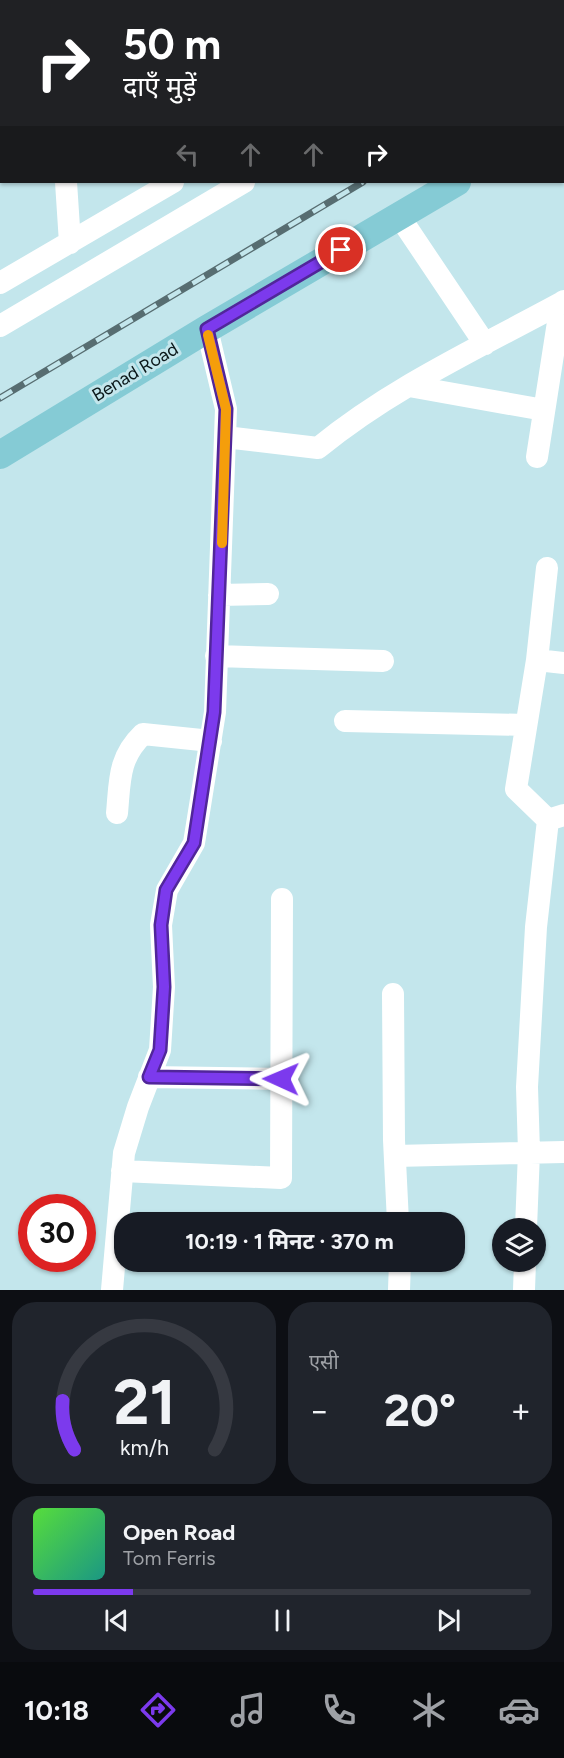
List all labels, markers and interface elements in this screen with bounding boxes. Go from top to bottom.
text: 50 m [123,19,221,70]
icon: right [24,24,102,102]
text: दाएँ मुड़ें [123,70,197,103]
icon: left [171,138,204,171]
icon: ahead [234,138,267,171]
icon: ahead [297,138,330,171]
icon: right [360,138,393,171]
pin [315,224,366,275]
icon: arrive [324,233,357,266]
street label: Benad Road [88,338,182,406]
position arrow [249,1047,313,1111]
speed limit sign: 30 [18,1194,96,1272]
map controls [492,1218,546,1272]
button: layers [492,1218,546,1272]
text: 10:19 · 1 मिनट · 370 m [185,1228,394,1255]
text: एसी [309,1350,339,1374]
text: 21 [113,1365,175,1440]
text: 20° [384,1383,456,1437]
text: − [309,1391,330,1430]
text: + [510,1391,531,1430]
text: km/h [120,1435,168,1460]
text: Open Road [123,1519,235,1546]
text: Tom Ferris [123,1546,216,1570]
icon: previous [100,1604,133,1637]
icon: pause [266,1604,299,1637]
icon: next [432,1604,465,1637]
icon: directions [137,1689,179,1731]
icon: music [227,1689,269,1731]
icon: phone [318,1689,360,1731]
icon: climate [408,1689,450,1731]
icon: car [498,1689,540,1731]
text: 10:18 [24,1694,89,1727]

